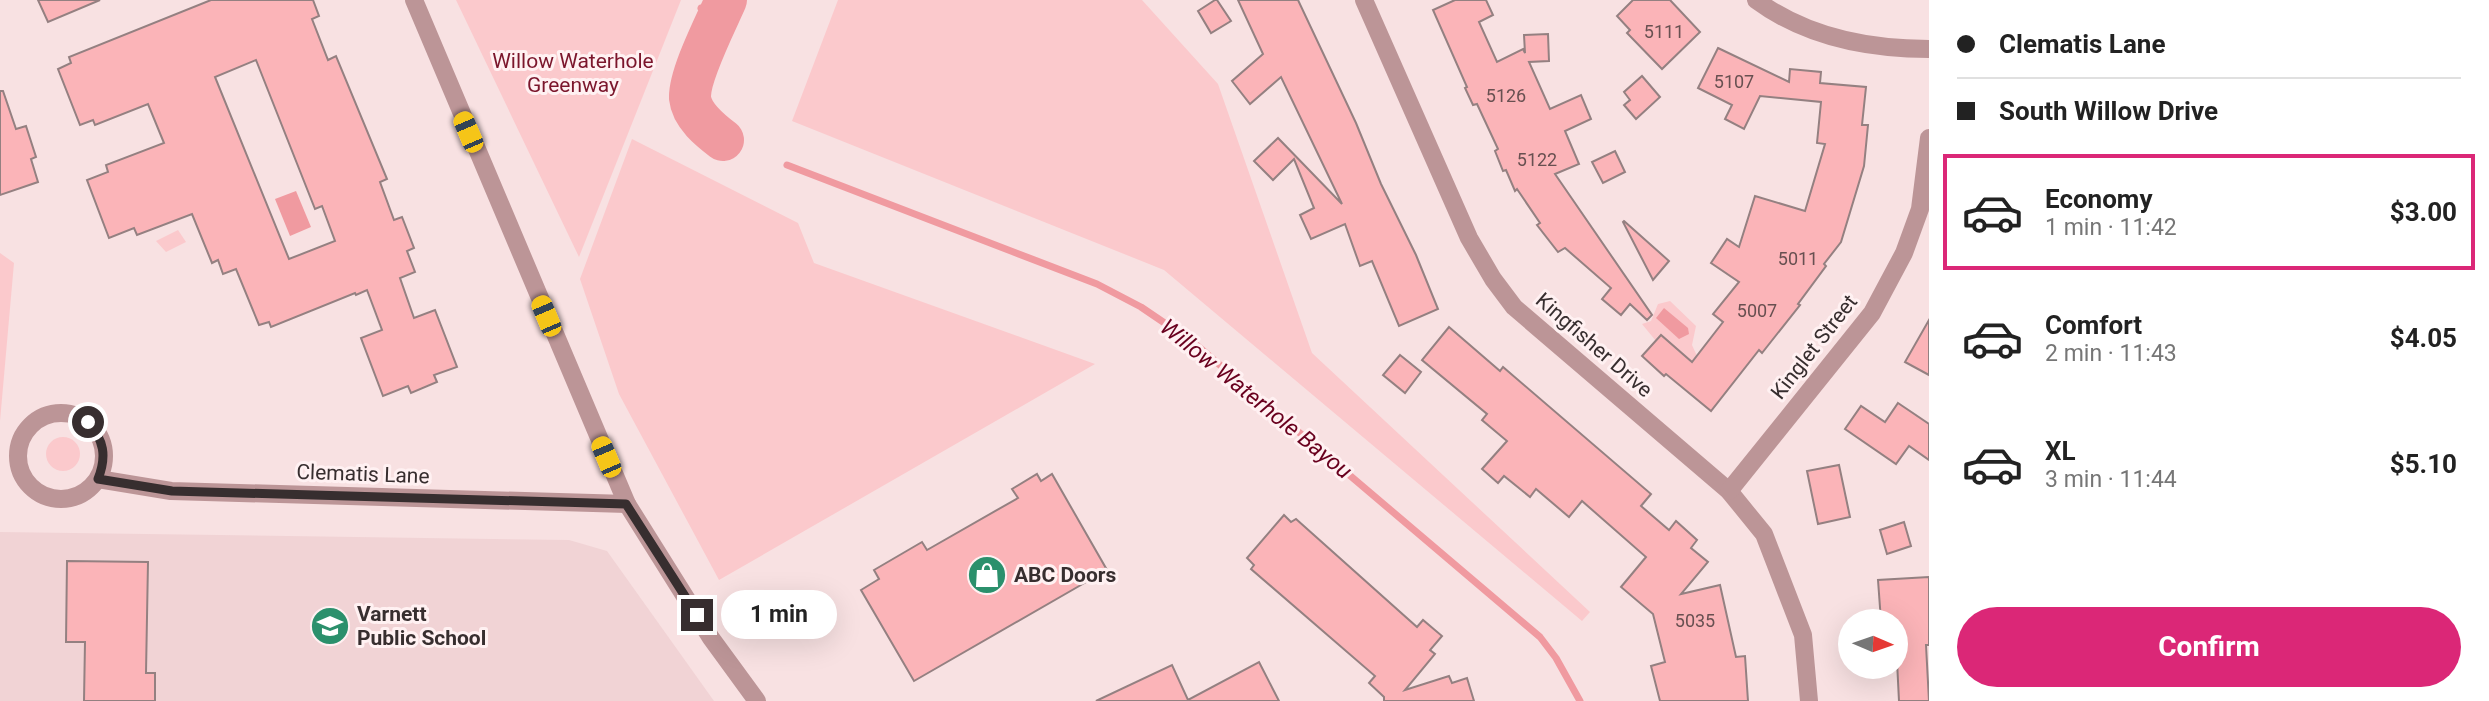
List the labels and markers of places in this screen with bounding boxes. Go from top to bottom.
shop icon: ABC Doors [966,554,1008,596]
place label: ABC Doors [1014,563,1117,587]
place label: Varnett Public School [357,602,486,650]
school or university icon: Varnett Public School [309,605,351,647]

